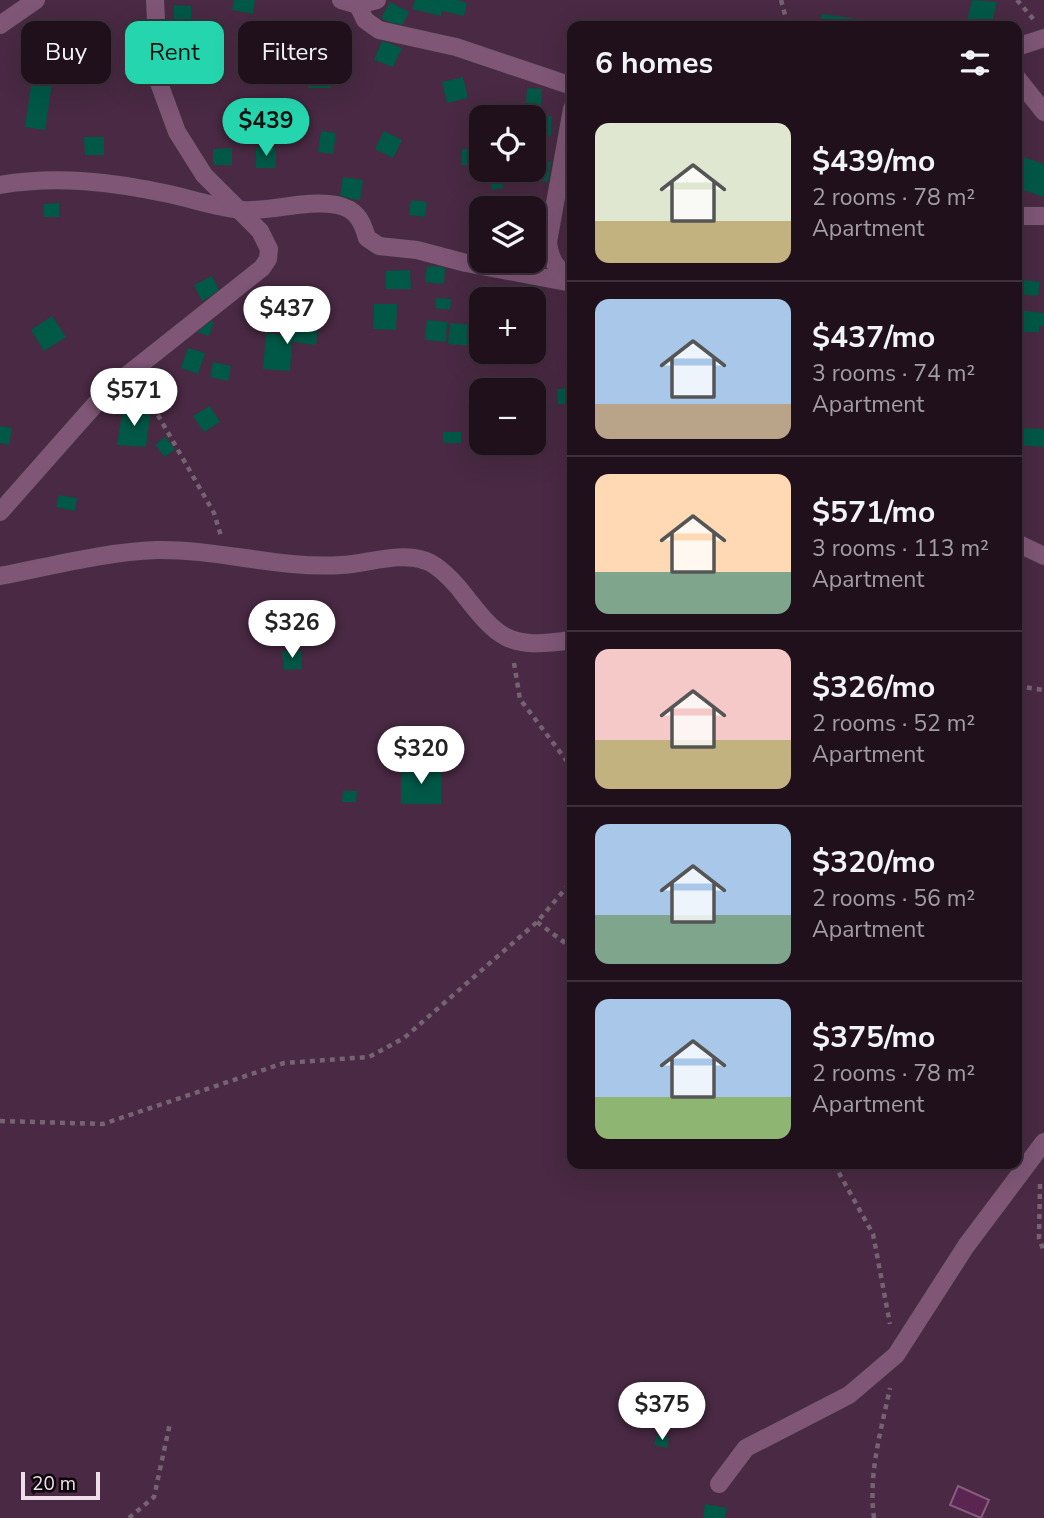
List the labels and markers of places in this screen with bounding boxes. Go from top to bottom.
pin: $439 [225,99,307,158]
pin: $437 [246,286,328,346]
pin: $571 [93,368,175,428]
pin: $326 [251,600,333,660]
pin: $320 [380,726,462,786]
pin: $375 [621,1382,703,1442]

